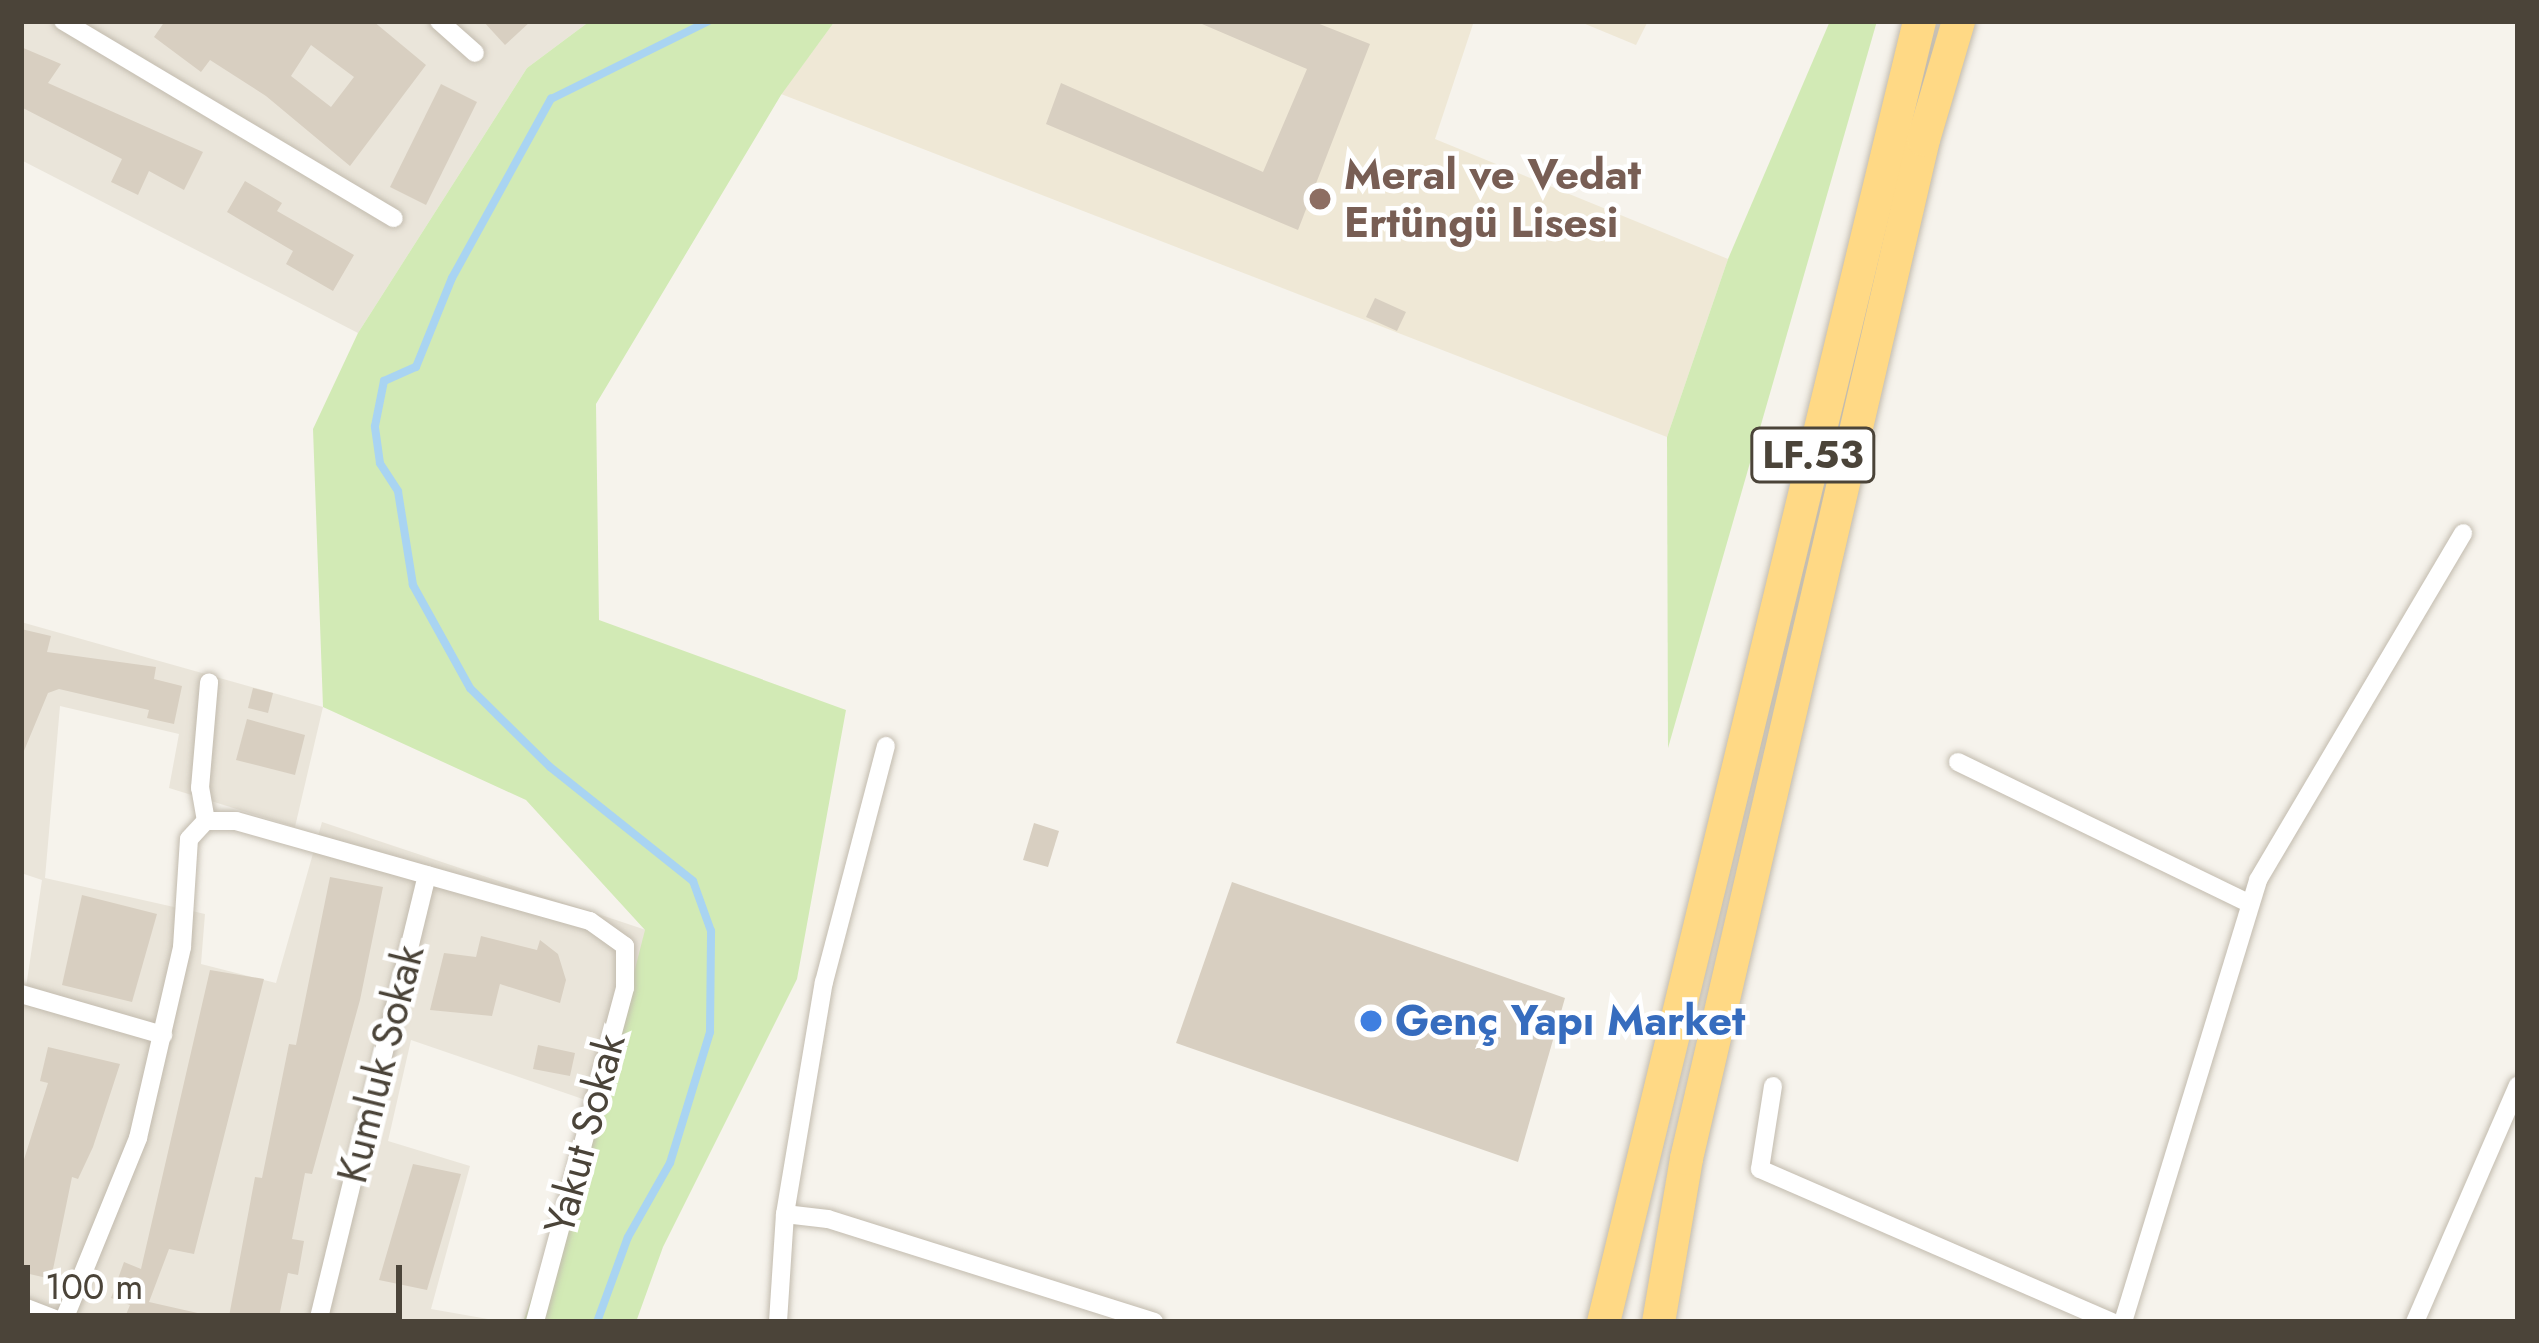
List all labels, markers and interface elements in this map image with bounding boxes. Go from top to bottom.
place label: Meral ve Vedat Ertüngü Lisesi [1344,150,1641,249]
marker: Meral ve Vedat Ertüngü Lisesi [1307,186,1333,212]
road number: LF.53 [1750,422,1876,488]
street label: Kumluk Sokak [327,940,435,1188]
place label: Genç Yapı Market [1395,996,1745,1046]
marker: Genç Yapı Market [1358,1008,1384,1034]
street label: Yakut Sokak [534,1028,636,1240]
scale bar [30,1241,408,1315]
text: 100 m [45,1260,143,1312]

